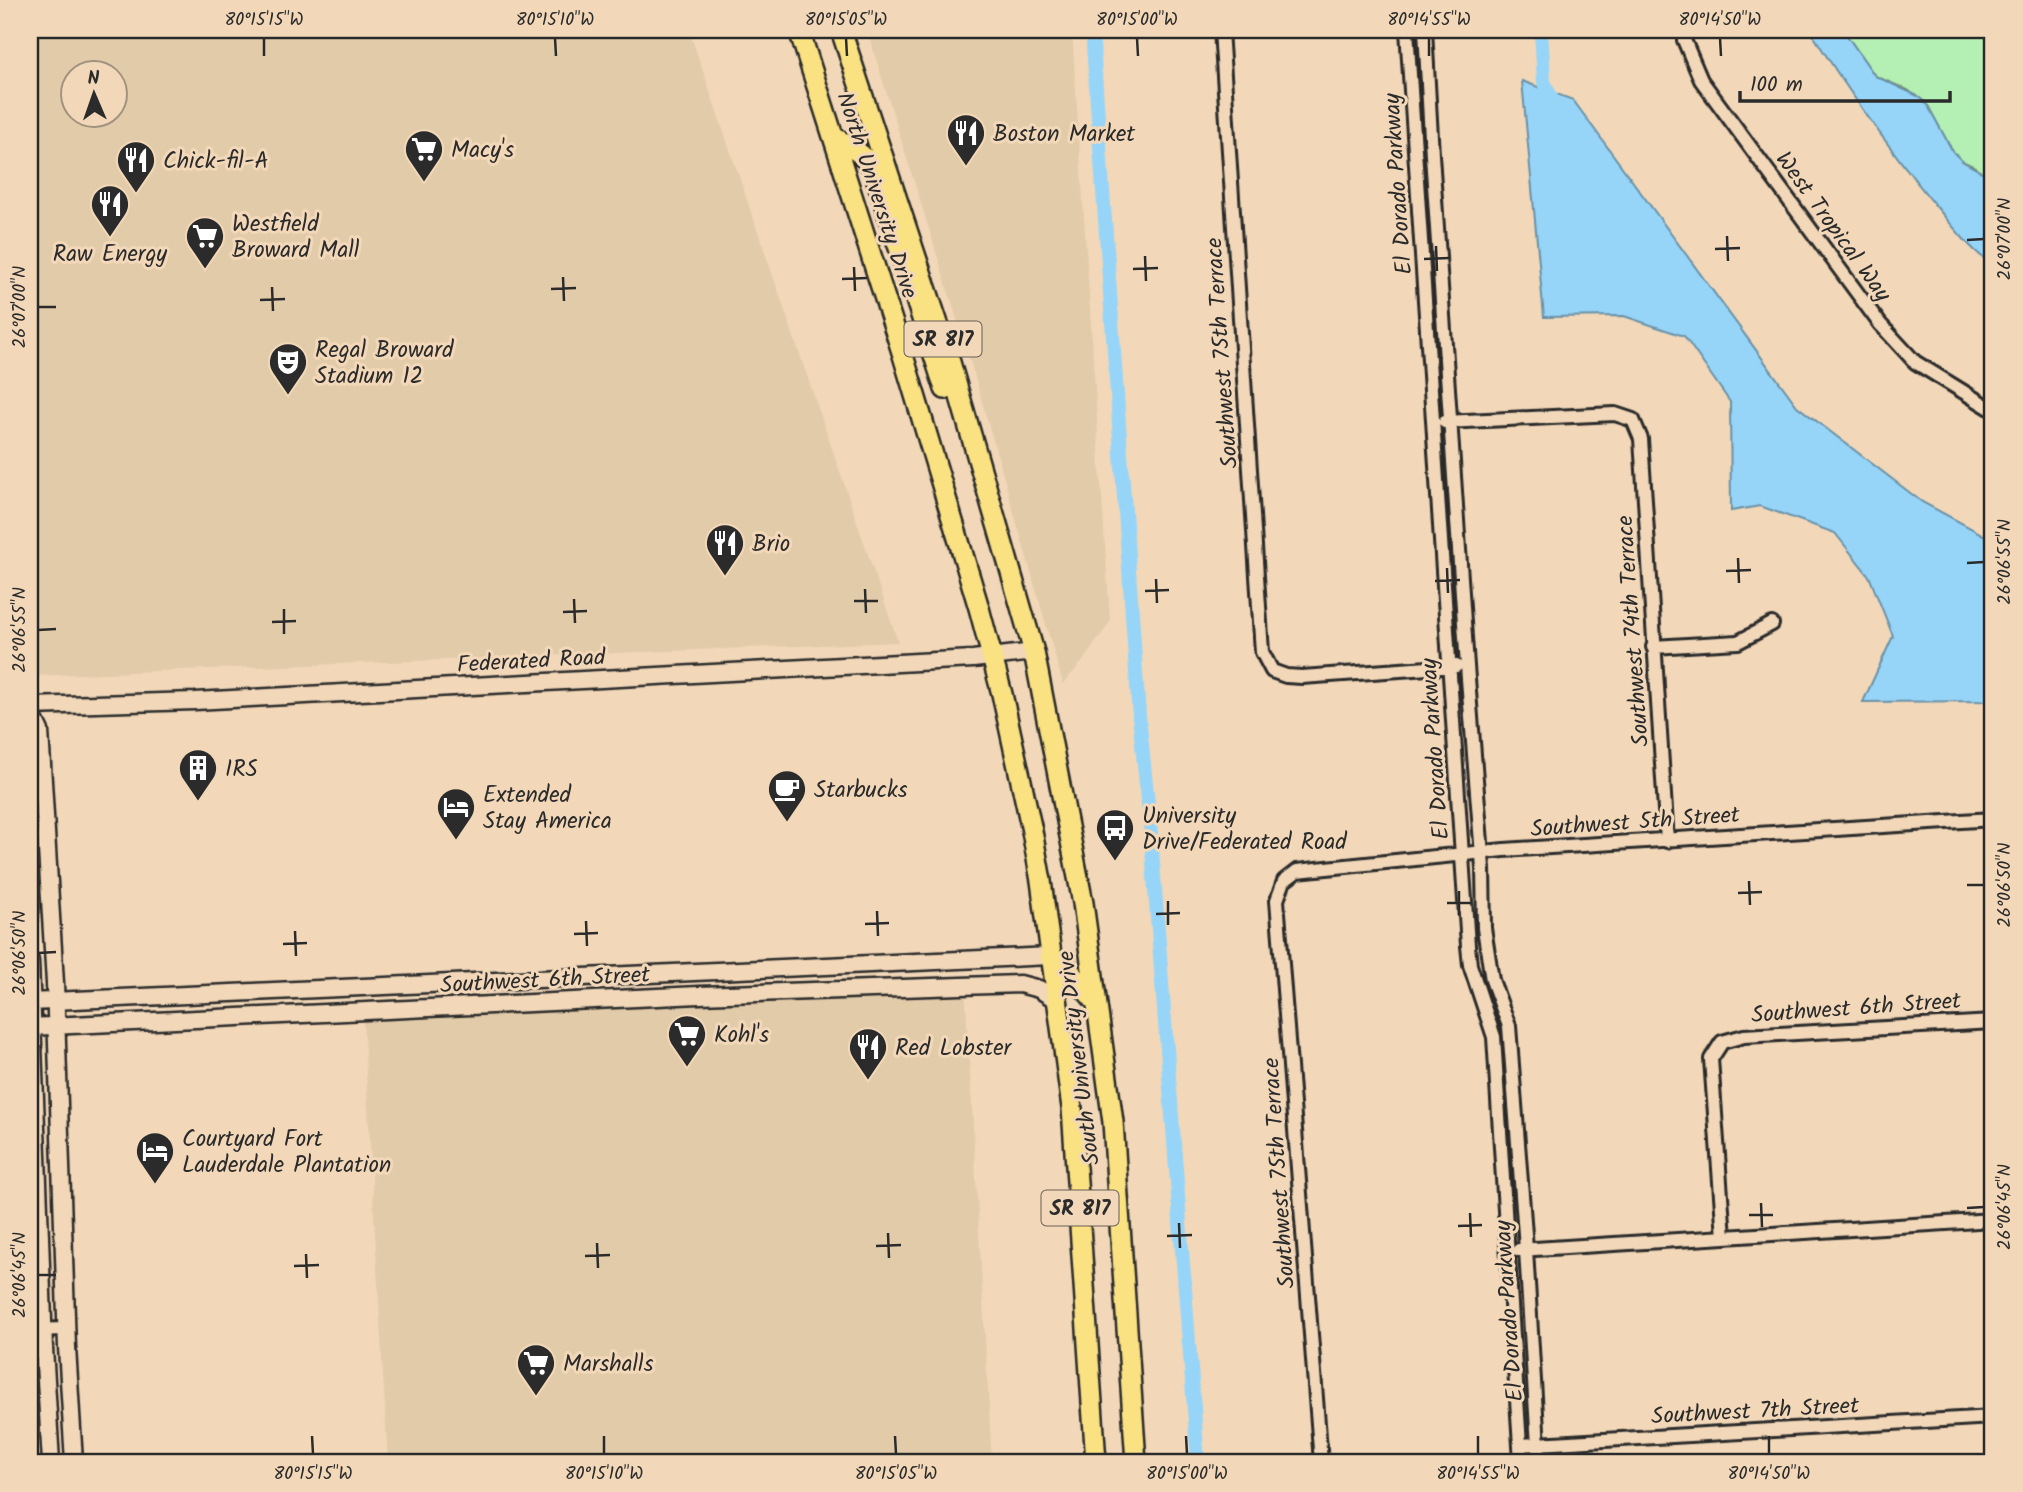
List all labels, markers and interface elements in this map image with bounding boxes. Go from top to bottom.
text: 80°15'15"W [224,6,304,35]
text: 80°15'10"W [516,6,594,35]
text: 80°15'05"W [805,6,887,35]
text: 80°15'00"W [1096,6,1178,35]
text: 80°14'55"W [1387,6,1471,35]
text: 80°14'50"W [1679,6,1761,35]
north arrow [60,60,130,130]
scale bar [1740,60,1950,104]
text: N [87,64,100,94]
text: 100 m [1750,69,1803,102]
street label: North University Drive [826,88,926,304]
street label: El Dorado Parkway [1375,92,1423,276]
restaurant icon: Boston Market [945,112,987,167]
place label: Boston Market [993,117,1136,153]
supermarket icon: Macy's [403,128,445,183]
place label: Macy's [451,133,514,169]
restaurant icon: Chick-fil-A [115,139,157,194]
place label: Chick-fil-A [163,144,268,180]
street label: West Tropical Way [1765,144,1900,310]
restaurant icon: Raw Energy [89,183,131,238]
text: 26°07'00"N [1991,198,2020,280]
place label: Westfield Broward Mall [232,207,360,269]
supermarket icon: Westfield Broward Mall [184,215,226,270]
street label: Southwest 75th Terrace [1197,236,1249,470]
place label: Raw Energy [53,237,167,273]
text: 26°07'00"N [6,266,35,348]
road number: SR 817 [904,322,982,356]
place label: Regal Broward Stadium 12 [315,333,454,395]
theatre icon: Regal Broward Stadium 12 [267,341,309,396]
street label: Southwest 74th Terrace [1608,514,1660,748]
text: 26°06'55"N [1991,519,2020,605]
restaurant icon: Brio [704,522,746,577]
place label: Brio [752,527,790,563]
text: 26°06'55"N [6,587,35,673]
street label: Federated Road [456,640,607,684]
street label: El Dorado Parkway [1412,657,1460,841]
building icon: IRS [177,747,219,802]
place label: IRS [225,752,258,788]
cafe icon: Starbucks [766,768,808,823]
place label: Starbucks [814,773,908,809]
place label: Extended Stay America [483,778,612,840]
hotel icon: Extended Stay America [435,786,477,841]
street label: Southwest 5th Street [1529,798,1742,848]
place label: University Drive/Federated Road [1142,799,1347,861]
bus stop icon: University Drive/Federated Road [1094,807,1136,862]
text: 26°06'50"N [1991,843,2020,928]
text: 26°06'50"N [6,911,35,996]
street label: South University Drive [1049,949,1111,1167]
street label: Southwest 6th Street [439,957,652,1004]
street label: Southwest 6th Street [1750,984,1963,1034]
supermarket icon: Kohl's [666,1013,708,1068]
place label: Kohl's [714,1018,769,1054]
restaurant icon: Red Lobster [847,1026,889,1081]
place label: Red Lobster [895,1031,1013,1067]
street label: Southwest 75th Terrace [1254,1056,1306,1290]
place label: Courtyard Fort Lauderdale Plantation [182,1122,391,1184]
hotel icon: Courtyard Fort Lauderdale Plantation [134,1130,176,1185]
text: 26°06'45"N [1991,1164,2020,1250]
road number: SR 817 [1042,1190,1118,1226]
street label: El Dorado Parkway [1486,1219,1534,1403]
text: 26°06'45"N [6,1232,35,1318]
supermarket icon: Marshalls [515,1342,557,1397]
place label: Marshalls [563,1347,654,1383]
street label: Southwest 7th Street [1650,1389,1861,1435]
text: 80°15'15"W [273,1460,353,1489]
text: 80°15'10"W [565,1460,643,1489]
text: 80°15'05"W [855,1460,937,1489]
text: 80°15'00"W [1146,1460,1228,1489]
text: 80°14'55"W [1436,1460,1520,1489]
text: 80°14'50"W [1728,1460,1810,1489]

